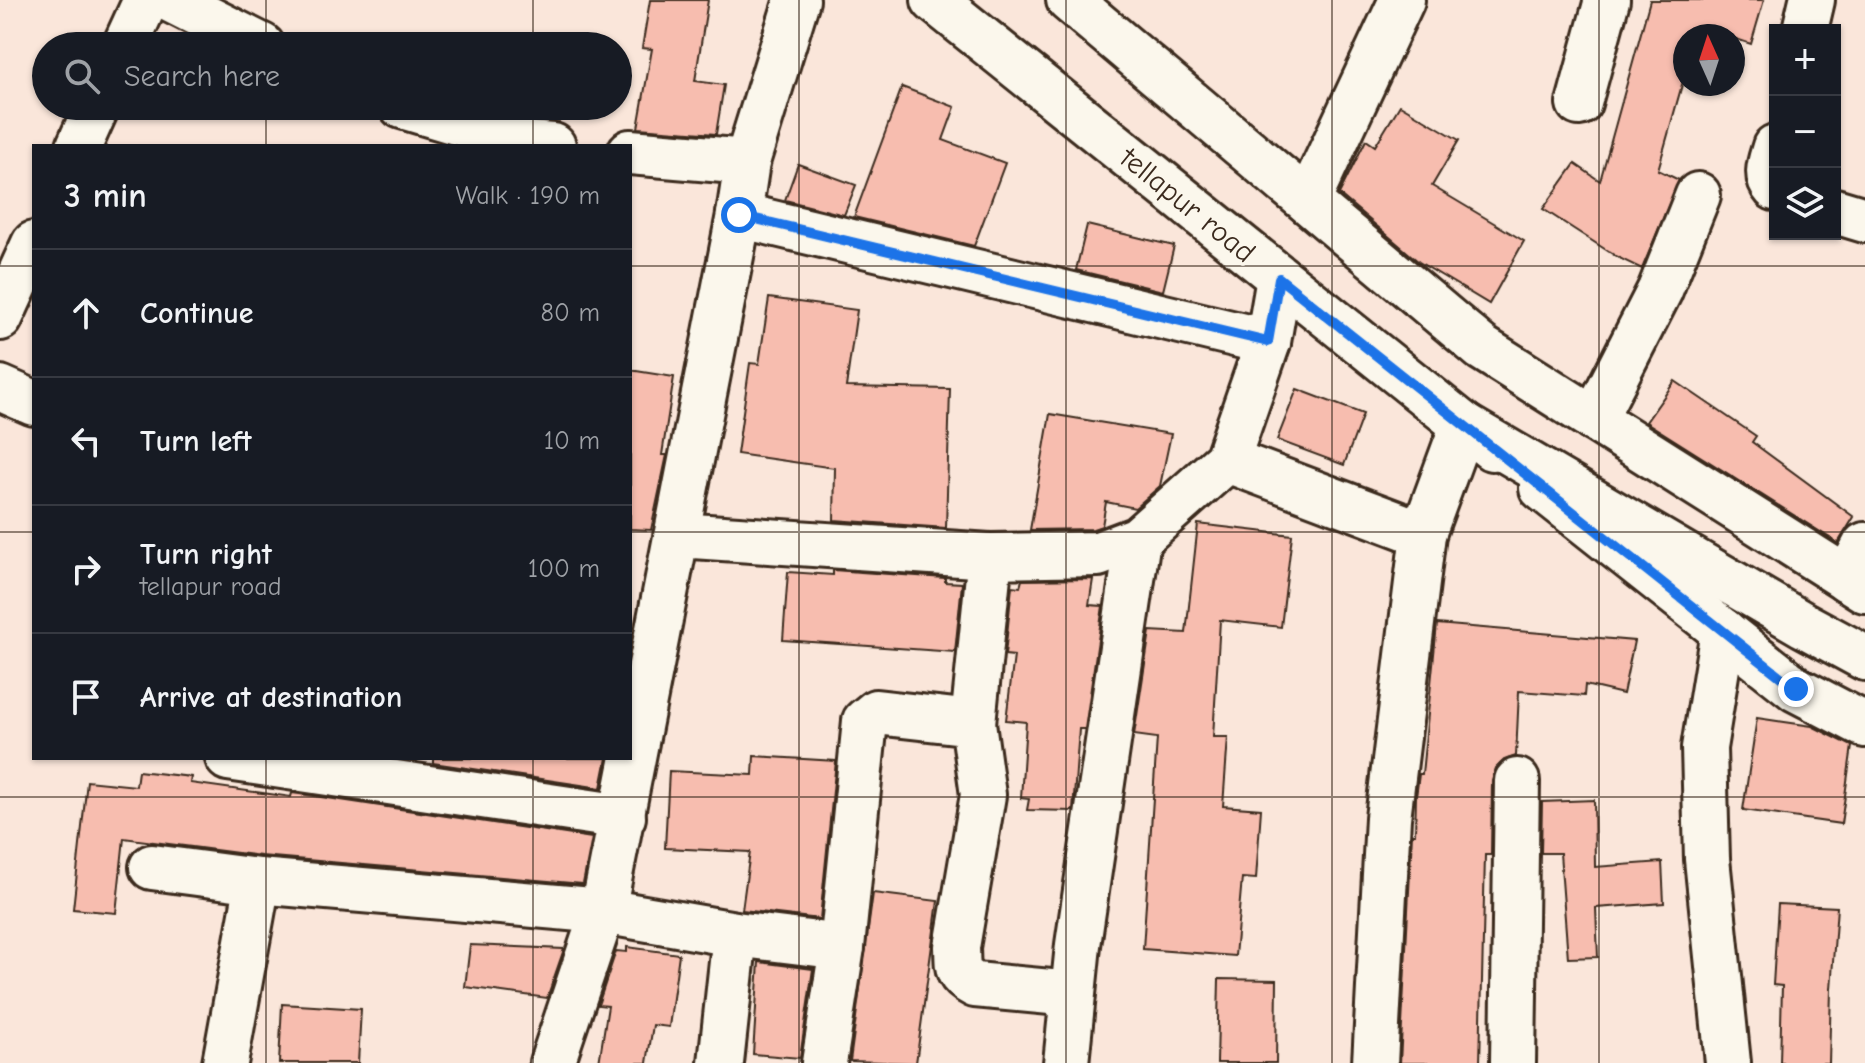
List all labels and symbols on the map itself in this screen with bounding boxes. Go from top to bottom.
north arrow [1673,24,1745,96]
street label: tellapur road [1112,139,1262,270]
route start [721,197,757,233]
route end [1778,671,1814,707]

